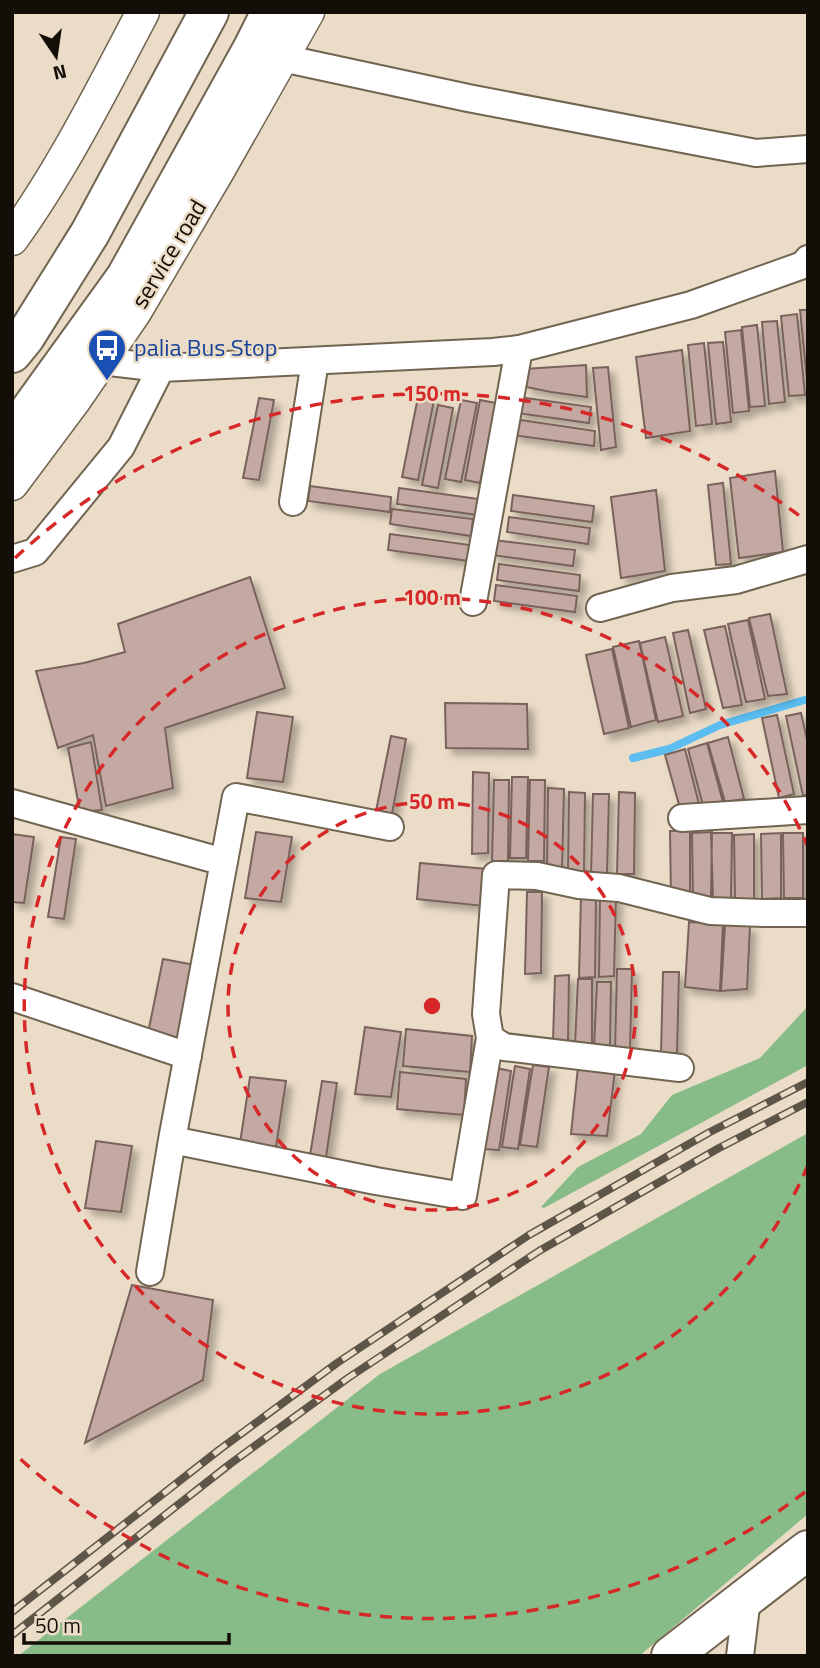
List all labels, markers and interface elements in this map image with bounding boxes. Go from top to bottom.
north arrow [21,21,91,91]
text: N [50,57,70,89]
street label: service road [121,192,215,315]
bus stop icon: palia Bus Stop [86,327,128,382]
place label: palia Bus Stop [134,329,277,365]
text: 150 m [403,377,461,409]
text: 100 m [403,581,461,613]
text: 50 m [409,785,455,817]
centre of rings [420,994,444,1018]
scale bar [24,1602,229,1646]
text: 50 m [35,1609,81,1641]

